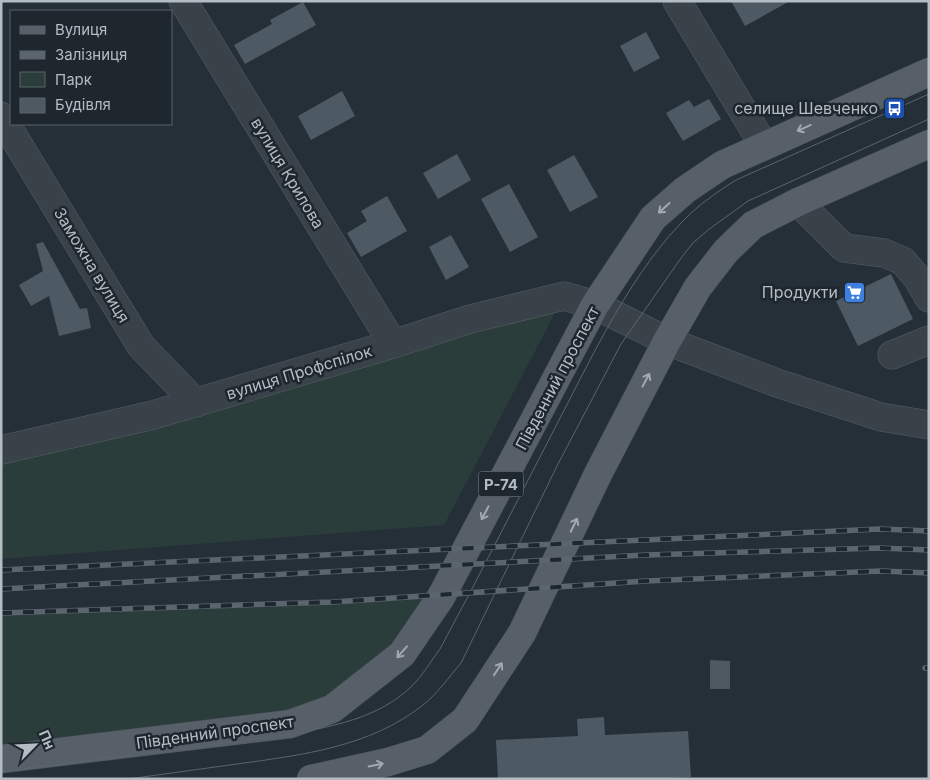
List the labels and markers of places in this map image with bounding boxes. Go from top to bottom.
bus stop icon: селище Шевченко [882,96,906,120]
place label: селище Шевченко [734,98,878,118]
supermarket icon: Продукти [842,280,866,304]
place label: Продукти [762,282,838,302]

